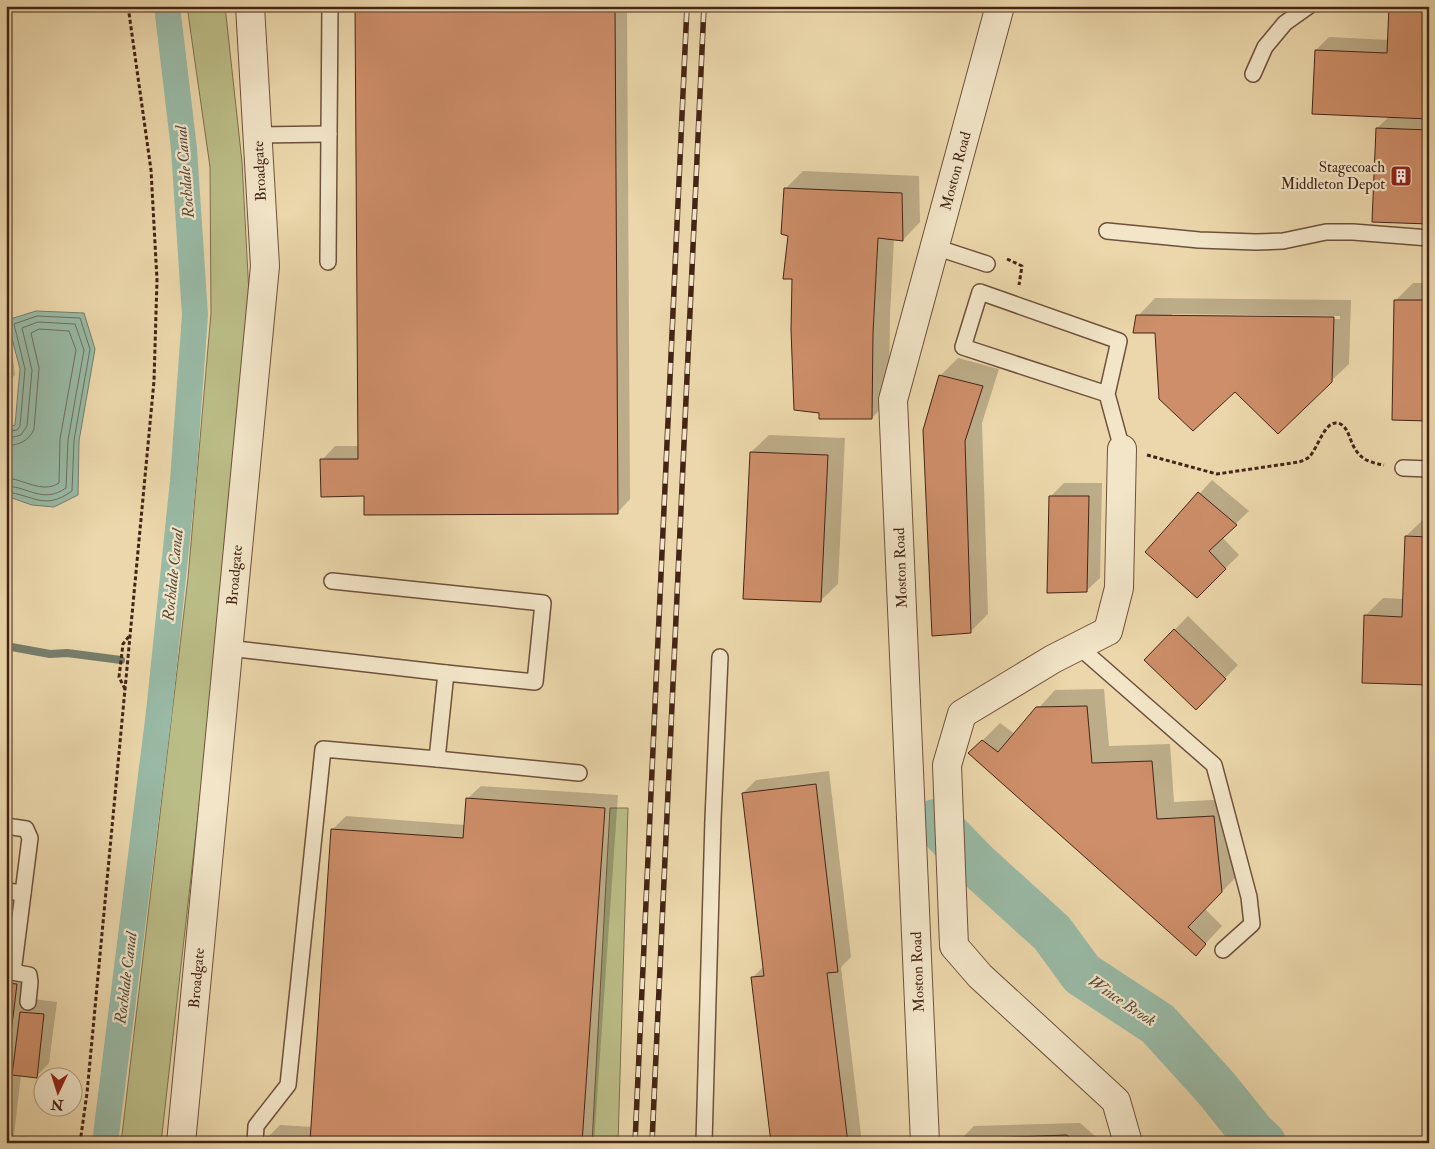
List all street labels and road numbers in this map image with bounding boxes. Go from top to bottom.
street label: Moston Road [936,129,976,213]
street label: Broadgate [249,140,271,202]
street label: Moston Road [890,527,912,609]
street label: Broadgate [223,544,247,606]
street label: Moston Road [907,931,929,1013]
street label: Broadgate [185,947,209,1009]

